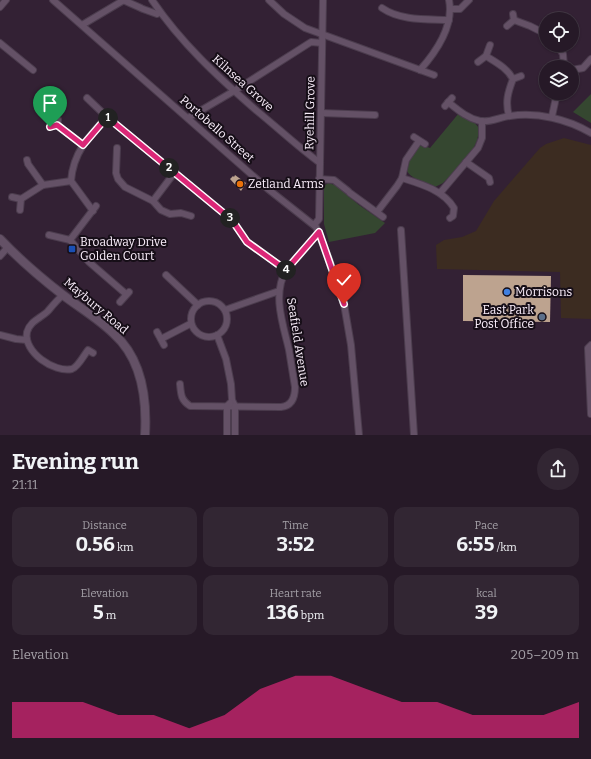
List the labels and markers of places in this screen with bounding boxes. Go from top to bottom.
pin [33,86,67,127]
pin: 1 [98,108,118,128]
pin: 2 [159,158,179,178]
place label: Zetland Arms [248,177,324,191]
marker: Zetland Arms [235,179,245,189]
pin: 3 [220,208,240,228]
place label: Broadway Drive Golden Court [80,235,167,263]
marker: Broadway Drive Golden Court [67,244,77,254]
pin: 4 [276,260,296,280]
pin [327,263,361,304]
place label: Morrisons [515,285,572,299]
marker: Morrisons [502,287,512,297]
place label: East Park Post Office [474,303,534,331]
marker: East Park Post Office [537,312,547,322]

